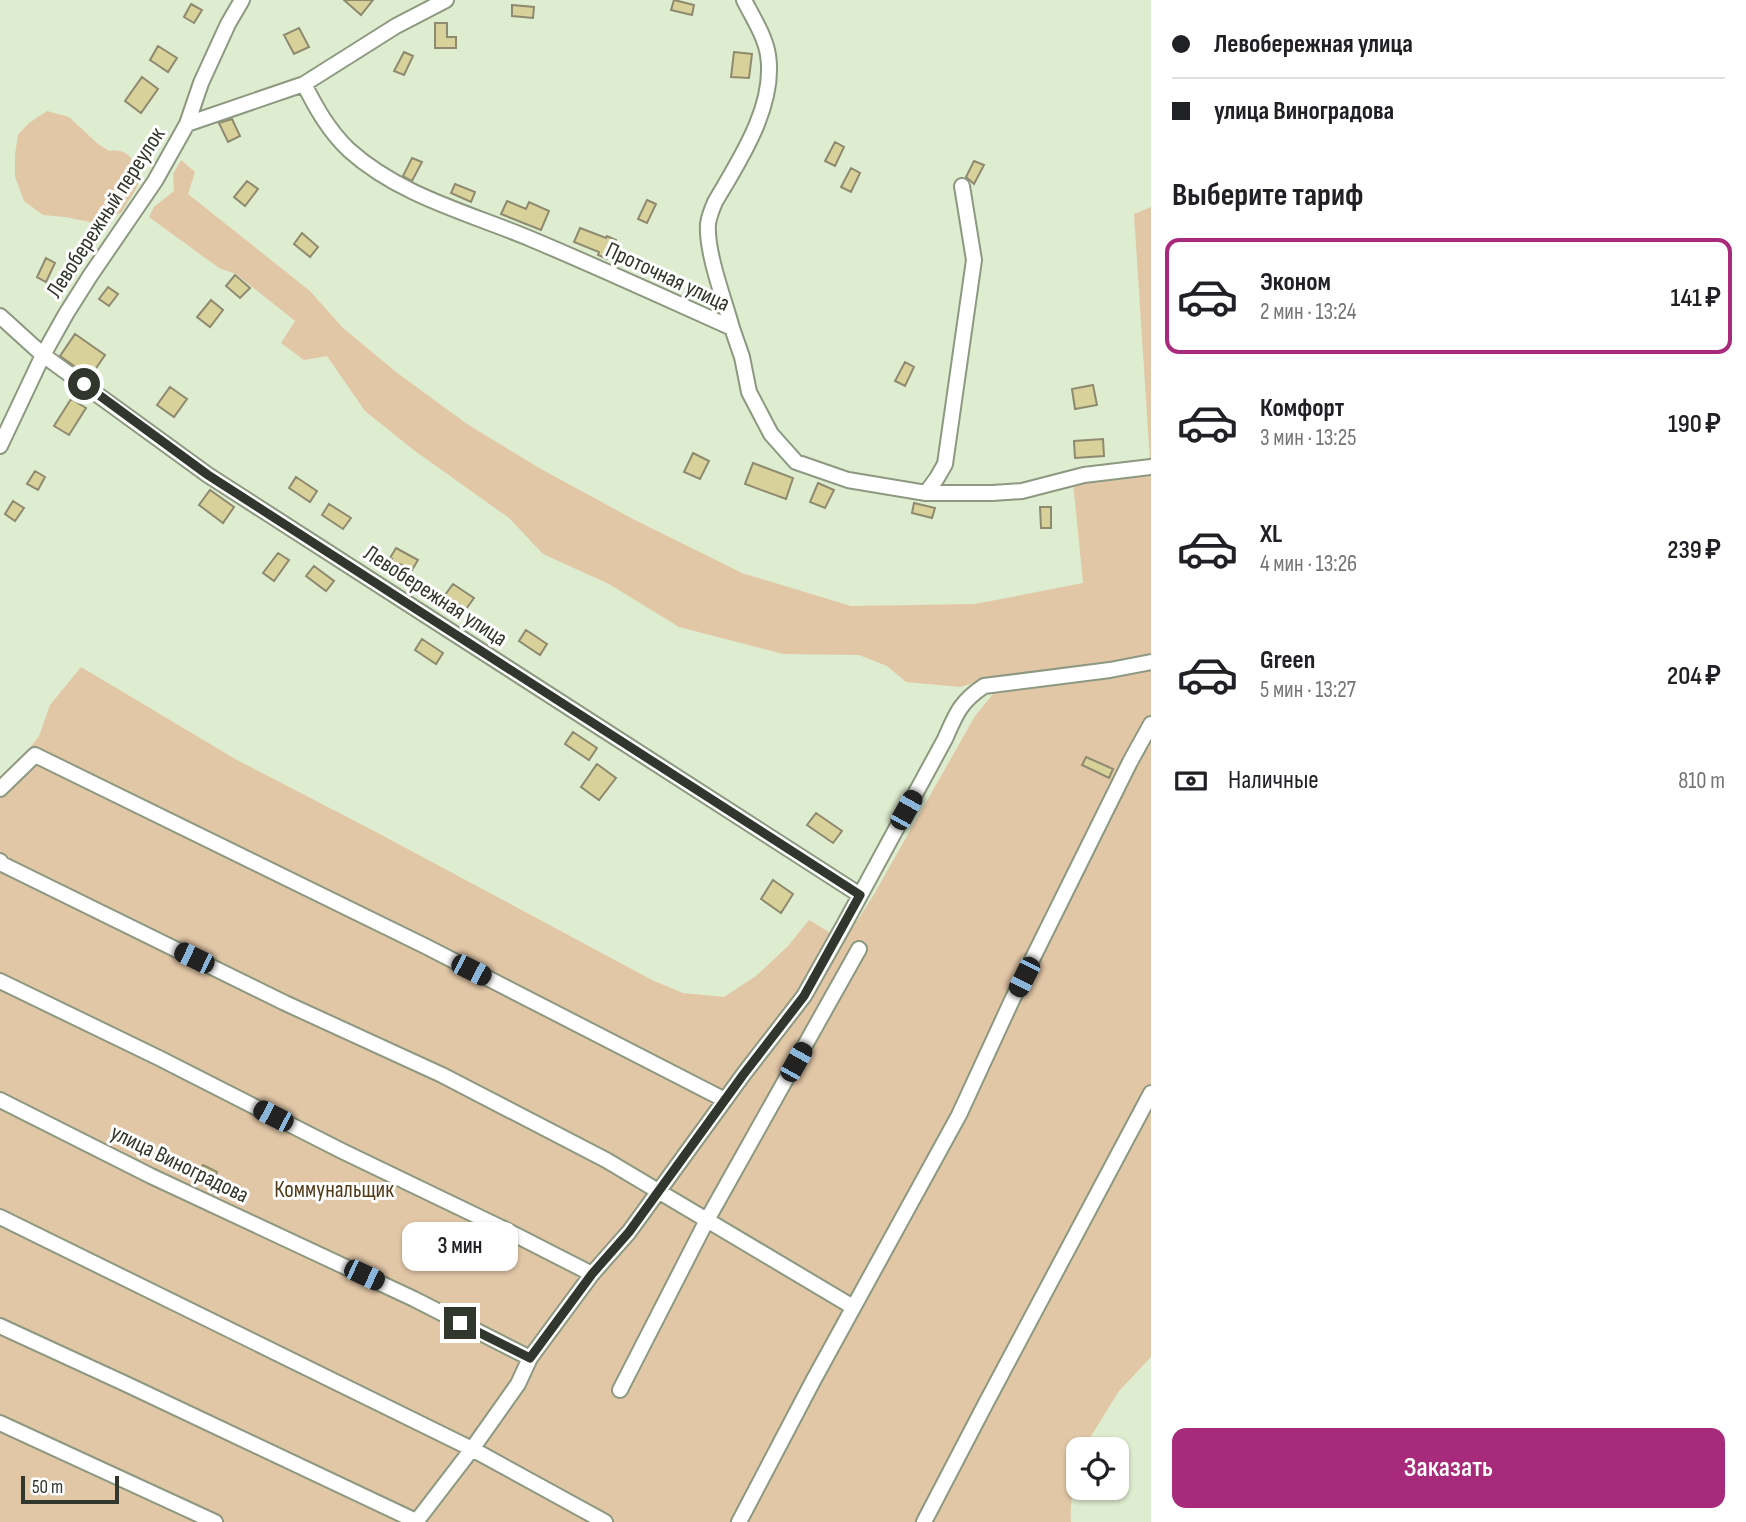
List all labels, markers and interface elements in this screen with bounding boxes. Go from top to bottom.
text: Левобережная улица [1214,29,1413,60]
text: улица Виноградова [1214,96,1394,127]
street label: Левобережный переулок [40,122,172,303]
text: Выберите тариф [1172,176,1363,215]
street label: Проточная улица [601,236,734,318]
icon: car [1176,265,1239,328]
text: Эконом [1260,267,1331,298]
text: 141 ₽ [1671,283,1721,314]
text: 2 мин · 13:24 [1260,298,1356,326]
route start [68,368,100,400]
icon: car [1176,391,1239,454]
text: Комфорт [1260,393,1344,424]
text: 190 ₽ [1668,409,1721,440]
text: 3 мин · 13:25 [1260,424,1356,452]
icon: car [1176,517,1239,580]
text: XL [1260,519,1282,550]
text: 239 ₽ [1667,535,1721,566]
street label: Левобережная улица [358,539,512,653]
text: 4 мин · 13:26 [1260,550,1357,578]
icon: car [1176,643,1239,706]
text: Green [1260,645,1315,676]
text: 204 ₽ [1667,661,1721,692]
text: 5 мин · 13:27 [1260,676,1356,704]
icon: cash [1172,762,1210,800]
text: Наличные [1228,765,1319,796]
text: 810 m [1678,767,1725,795]
car [887,787,926,833]
car [171,939,218,977]
car [448,951,495,989]
car [1006,954,1043,1000]
car [777,1039,816,1085]
car [250,1097,297,1135]
street label: улица Виноградова [106,1118,253,1209]
park label: Коммунальщик [274,1176,394,1204]
callout: 3 мин [402,1222,518,1270]
text: 3 мин [438,1232,483,1260]
car [341,1257,388,1293]
route end [444,1307,476,1339]
button: Заказать [1172,1428,1725,1508]
map controls [1066,1437,1129,1500]
button: locate [1066,1437,1129,1500]
scale bar [21,1473,119,1505]
text: 50 m [32,1476,63,1499]

